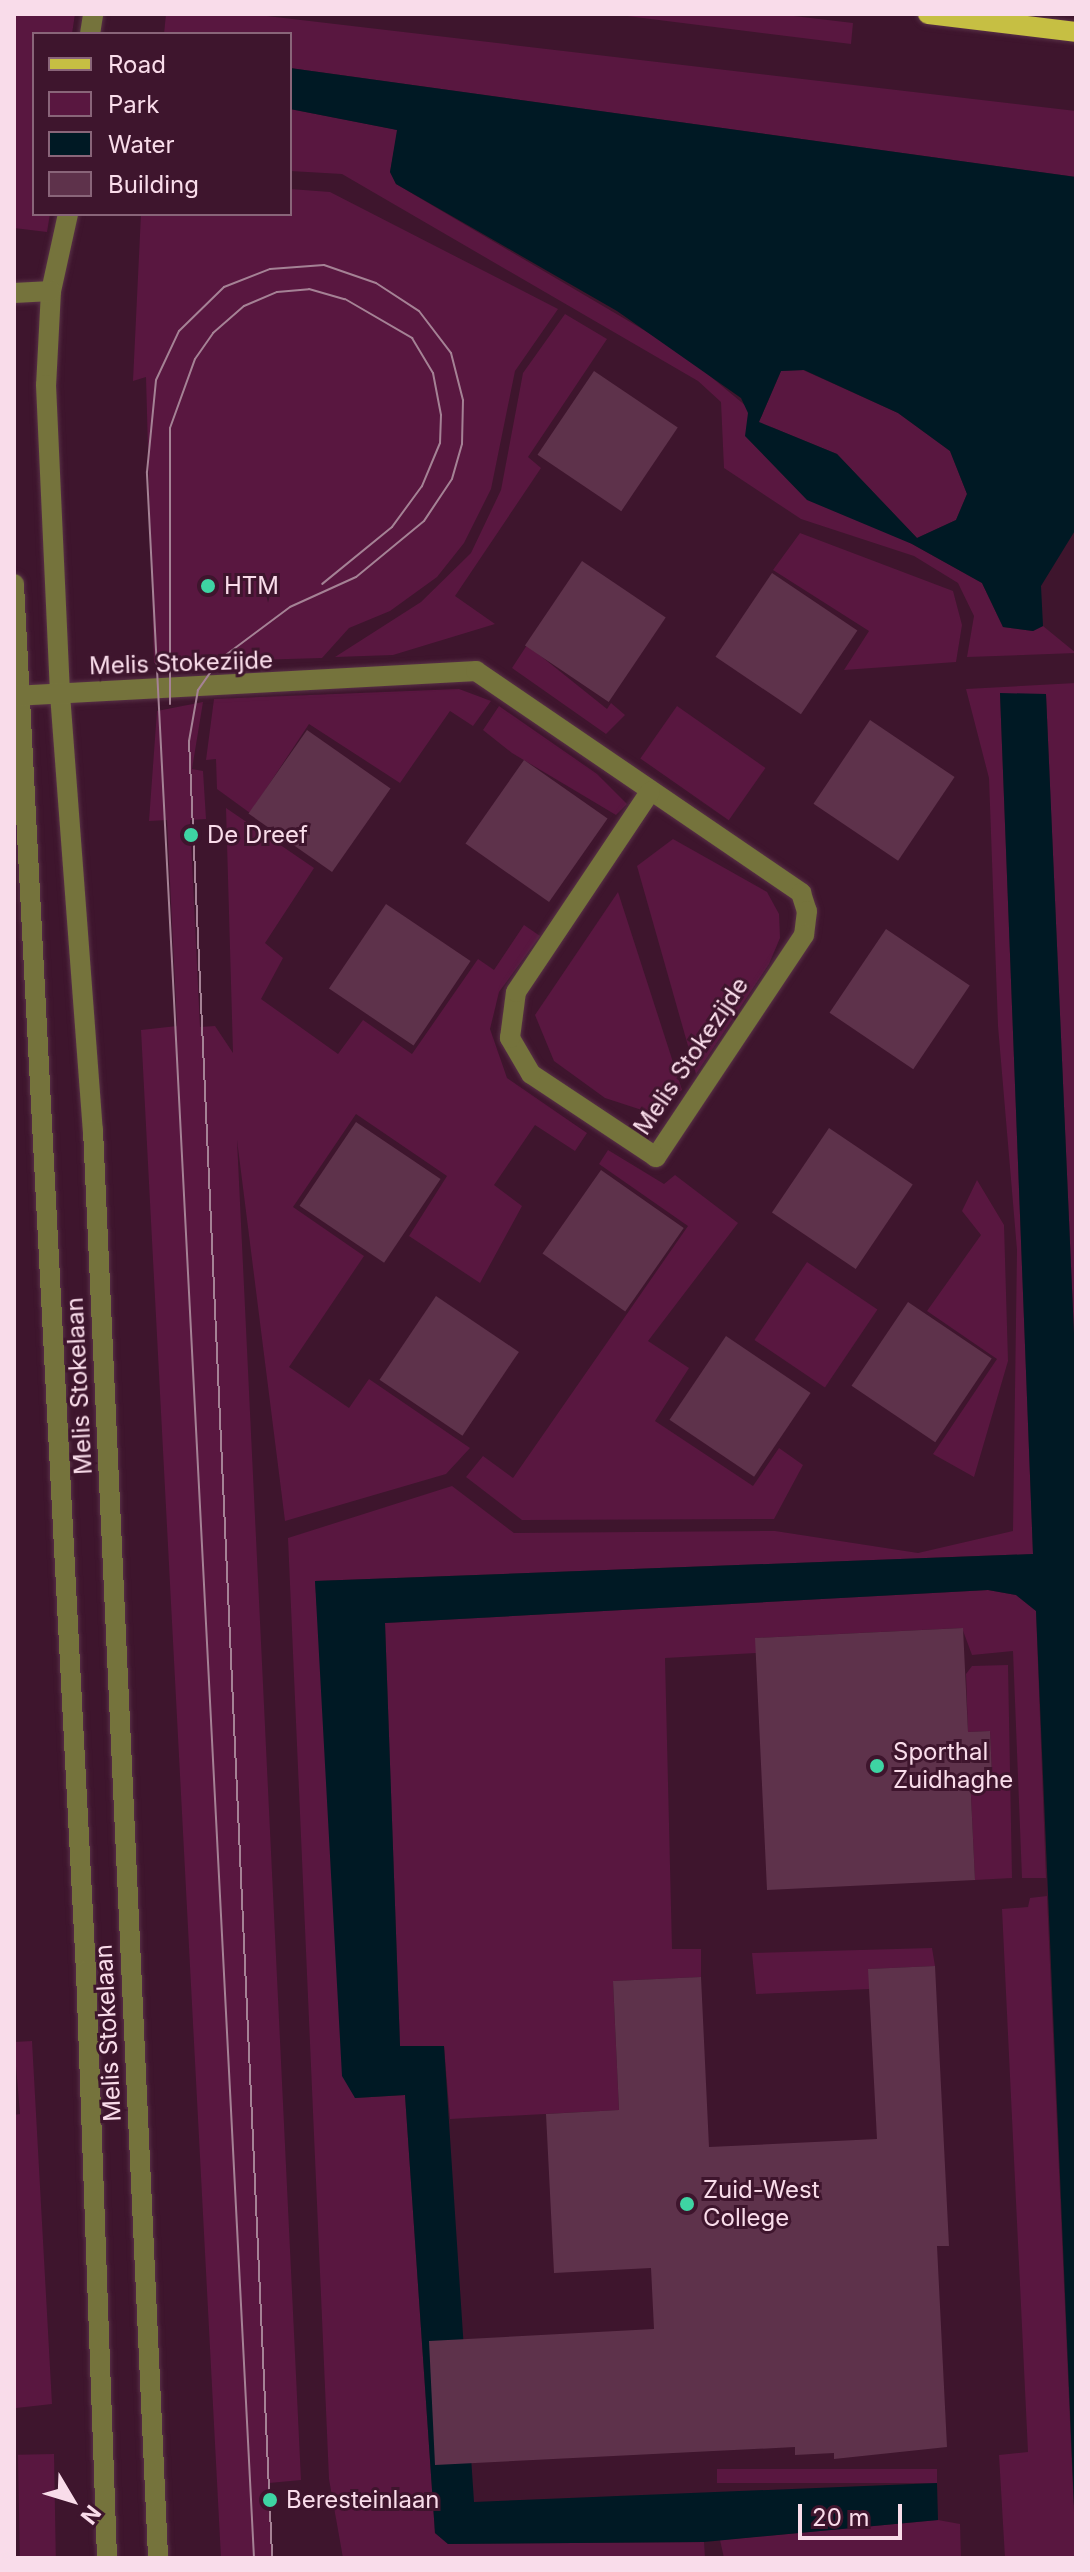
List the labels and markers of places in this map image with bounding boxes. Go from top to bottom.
place label: HTM [224,572,279,600]
marker: HTM [199,577,217,595]
place label: De Dreef [207,821,308,849]
marker: De Dreef [182,826,200,844]
place label: Sporthal Zuidhaghe [893,1738,1013,1794]
marker: Sporthal Zuidhaghe [868,1757,886,1775]
place label: Zuid-West College [703,2176,820,2232]
marker: Zuid-West College [678,2195,696,2213]
place label: Beresteinlaan [286,2486,440,2514]
marker: Beresteinlaan [261,2491,279,2509]

